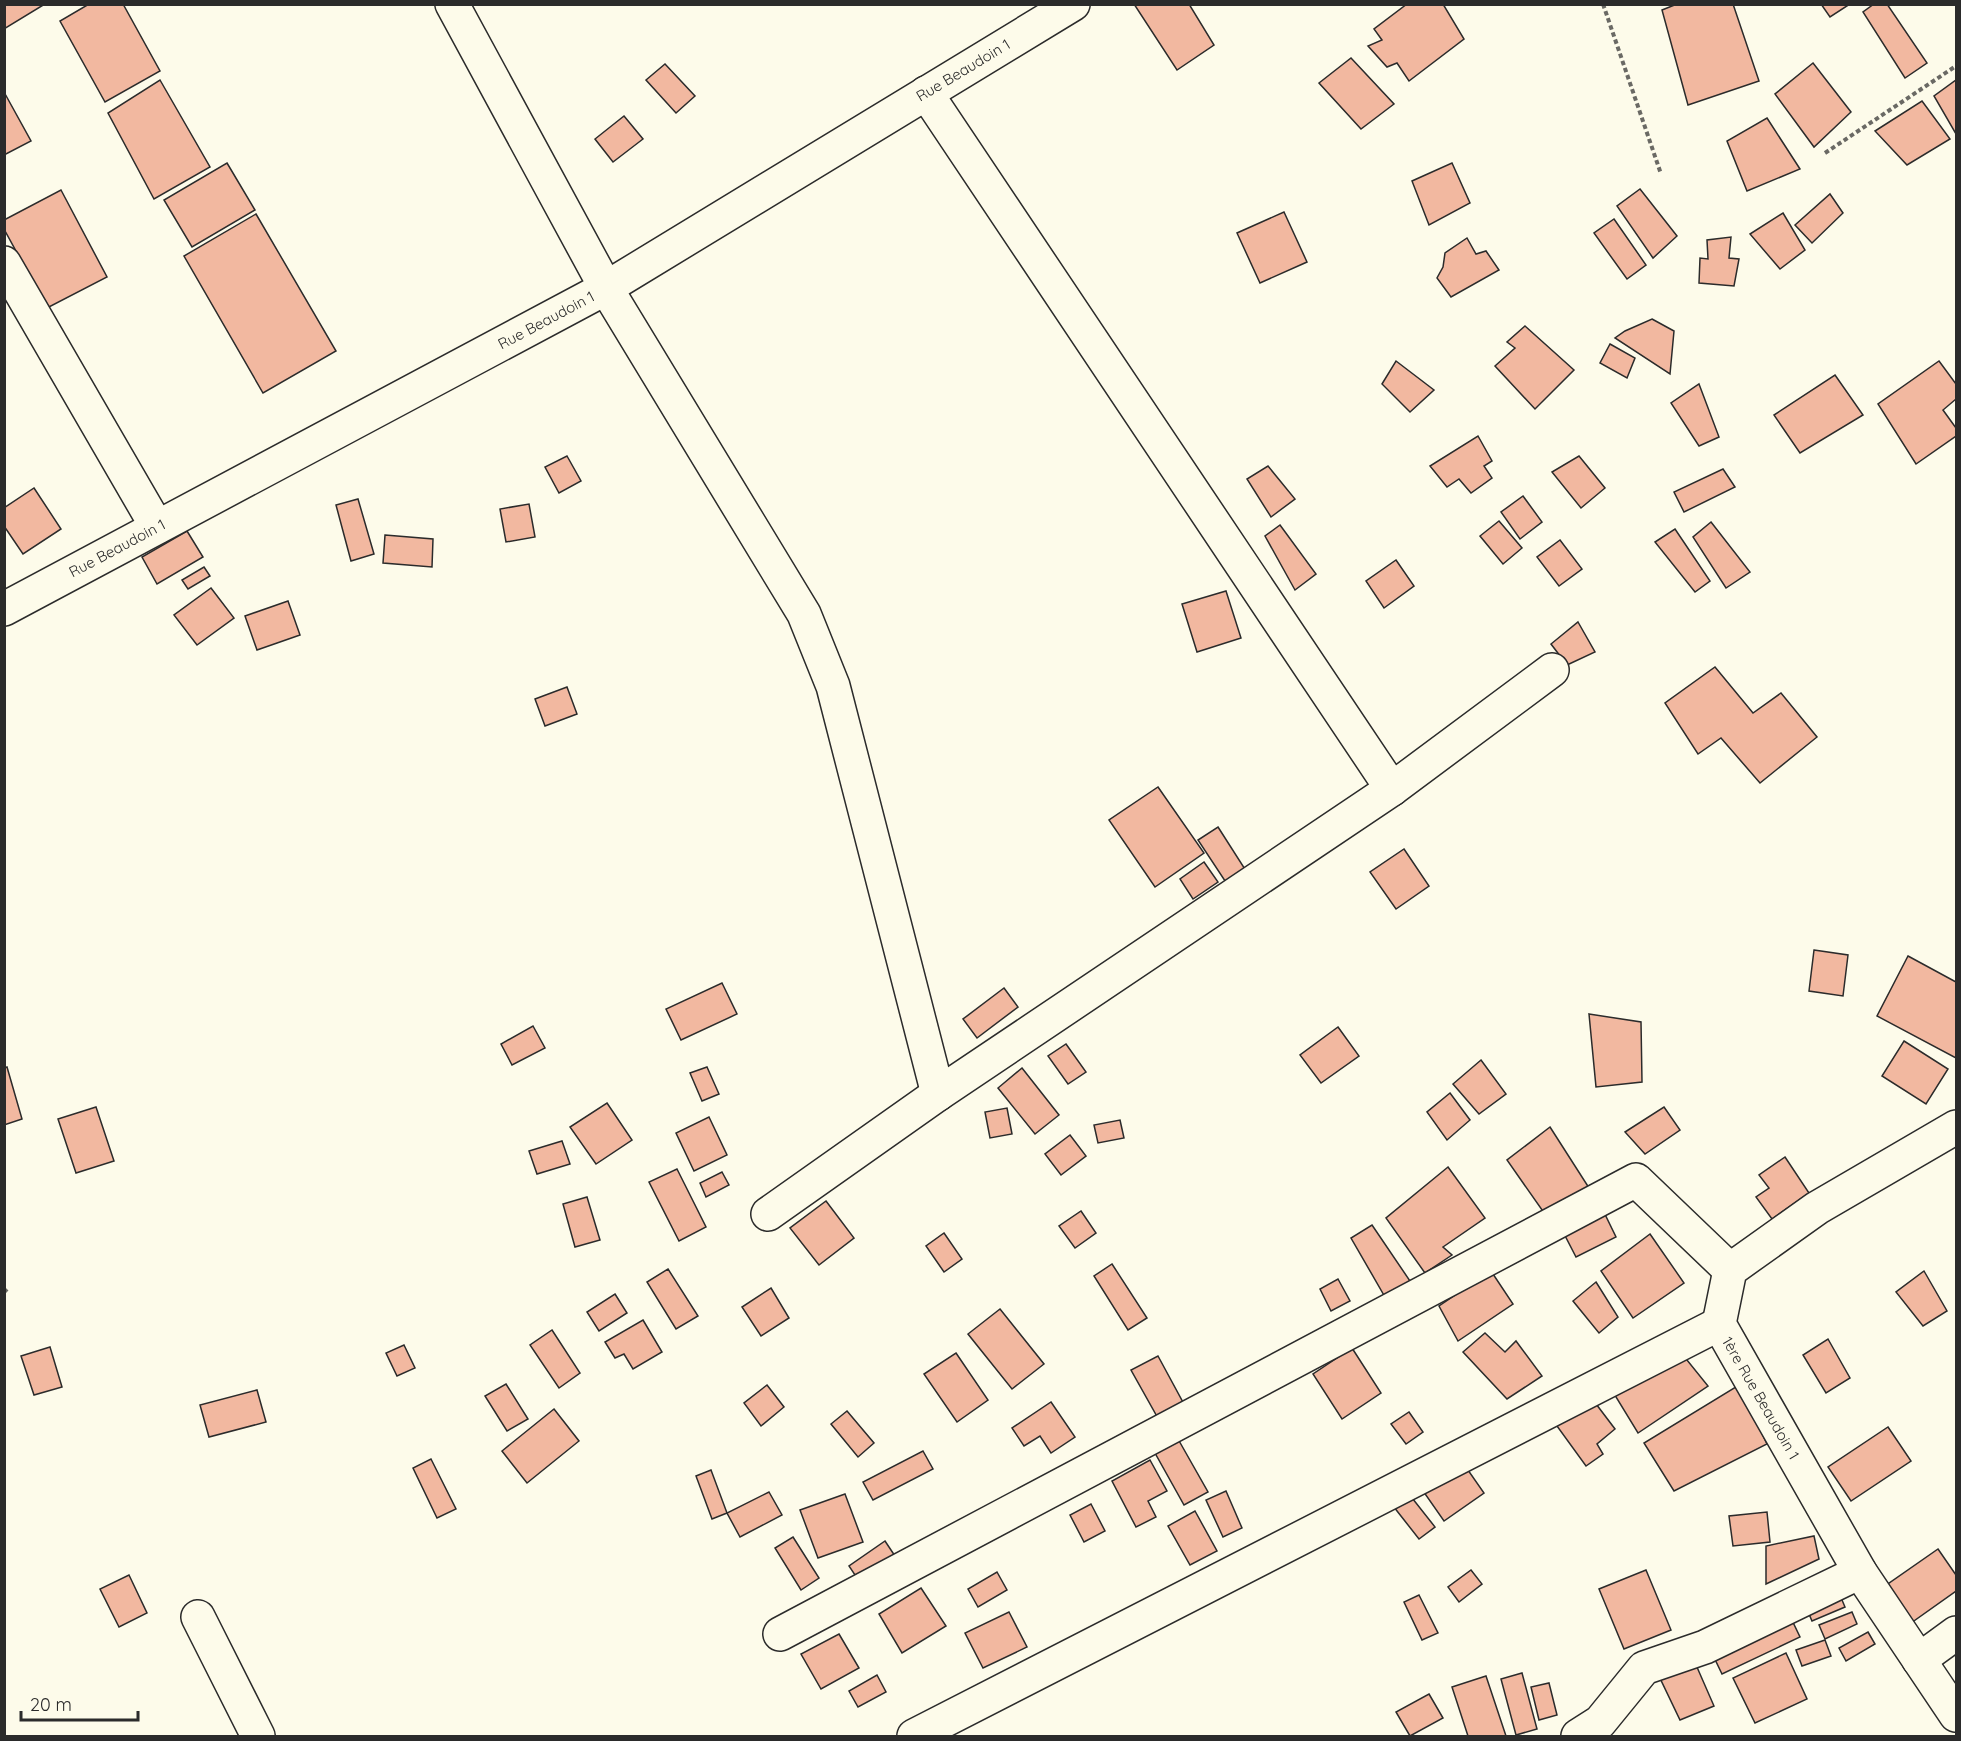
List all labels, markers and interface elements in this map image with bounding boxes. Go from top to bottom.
street label: Rue Beaudoin 1 [912,34,1014,106]
street label: Rue Beaudoin 1 [495,287,597,353]
street label: Rue Beaudoin 1 [66,515,168,581]
street label: 1ère Rue Beaudoin 1 [1718,1333,1804,1463]
scale bar [21,1684,138,1722]
text: 20 m [30,1693,72,1716]

